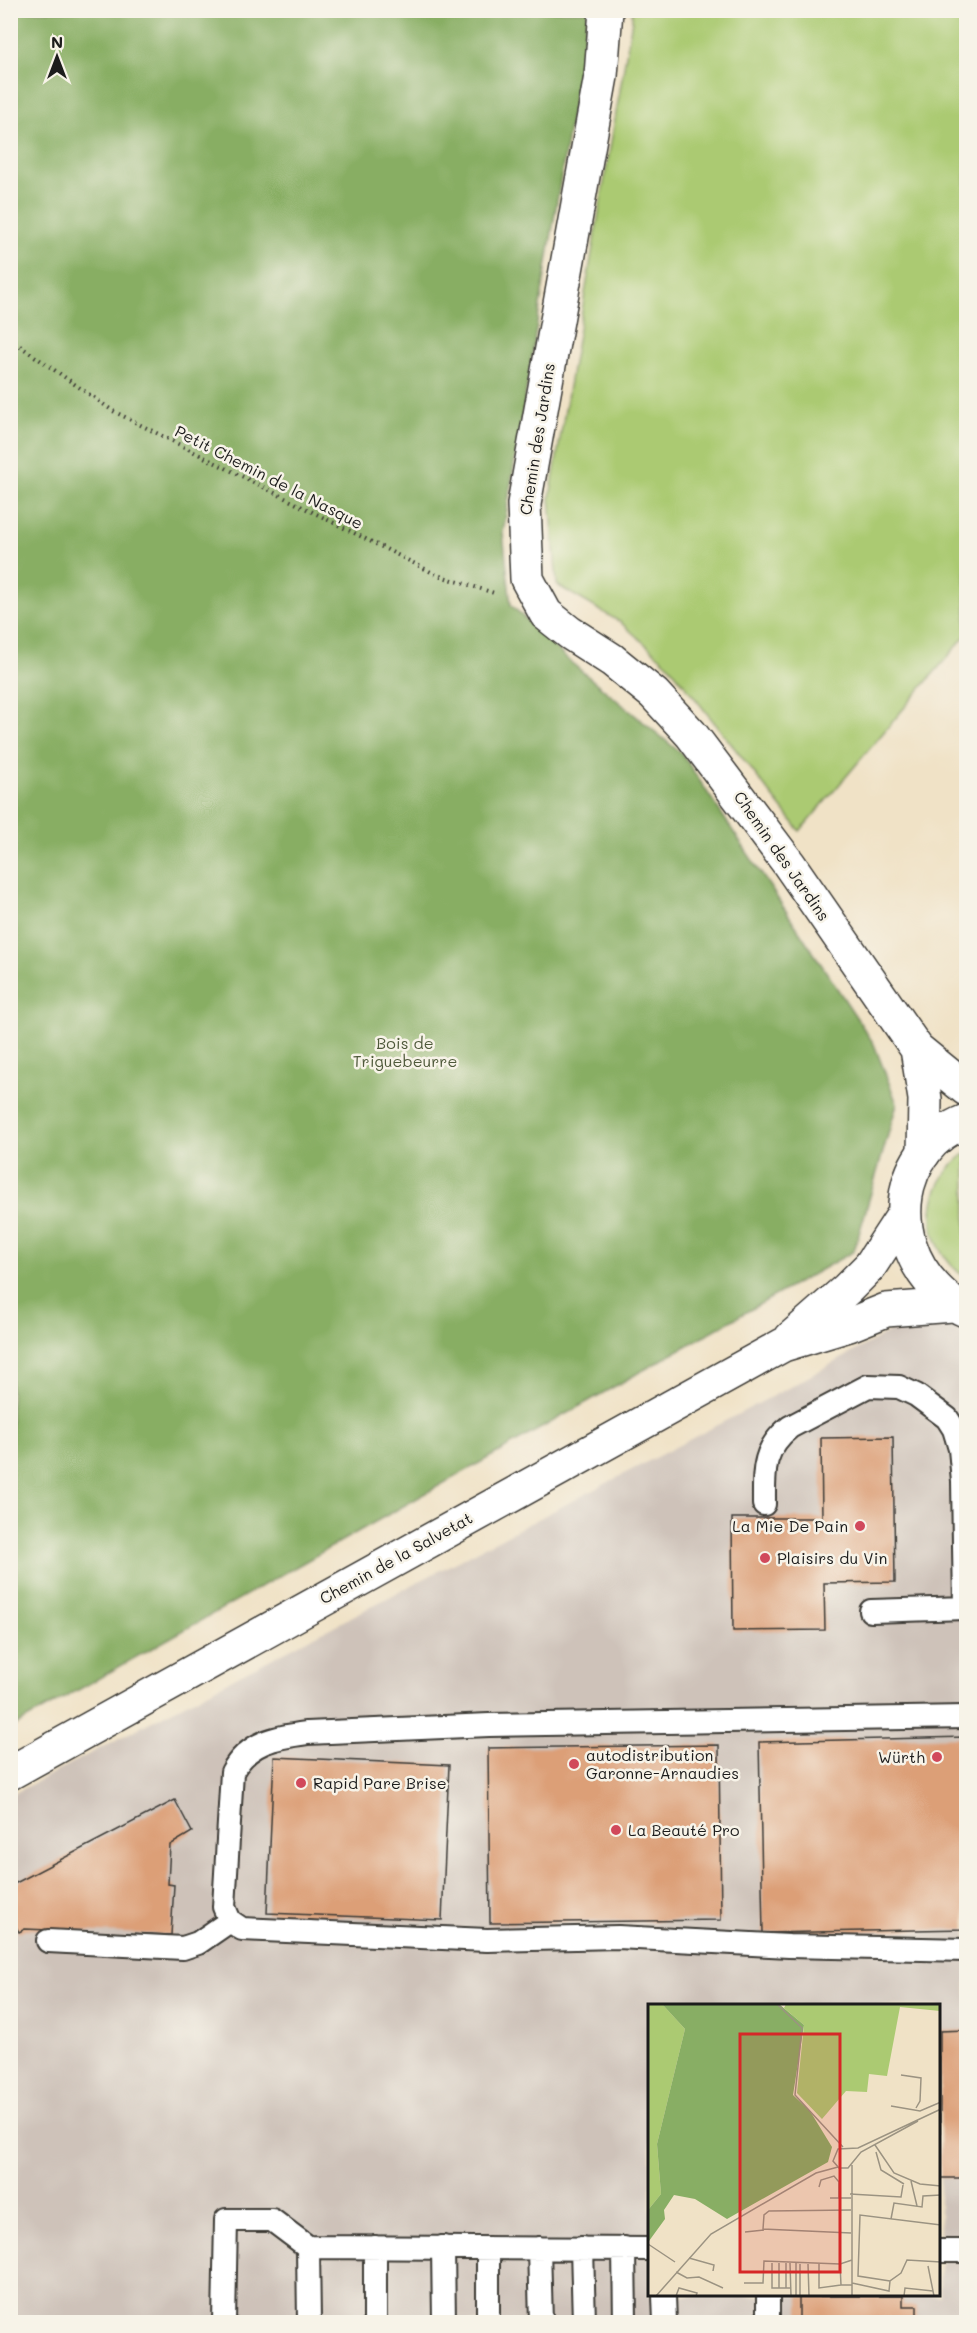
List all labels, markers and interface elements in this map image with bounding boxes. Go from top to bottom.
north arrow [27,27,87,87]
text: N [51,31,63,52]
street label: Chemin des Jardins [514,362,559,516]
street label: Petit Chemin de la Nasque [172,420,367,533]
street label: Chemin des Jardins [730,787,835,925]
park label: Bois de Triguebeurre [353,1032,457,1071]
street label: Chemin de la Salvetat [316,1507,476,1608]
place label: La Mie De Pain [732,1515,848,1536]
marker: La Mie De Pain [853,1519,867,1533]
place label: Plaisirs du Vin [777,1547,887,1568]
marker: Plaisirs du Vin [758,1551,772,1565]
place label: autodistribution Garonne-Arnaudies [586,1744,739,1783]
place label: Würth [878,1746,925,1767]
marker: Würth [930,1750,944,1764]
marker: autodistribution Garonne-Arnaudies [567,1757,581,1771]
place label: Rapid Pare Brise [313,1772,447,1793]
marker: Rapid Pare Brise [294,1776,308,1790]
place label: La Beauté Pro [628,1819,739,1840]
marker: La Beauté Pro [609,1823,623,1837]
inset map [648,2004,941,2297]

